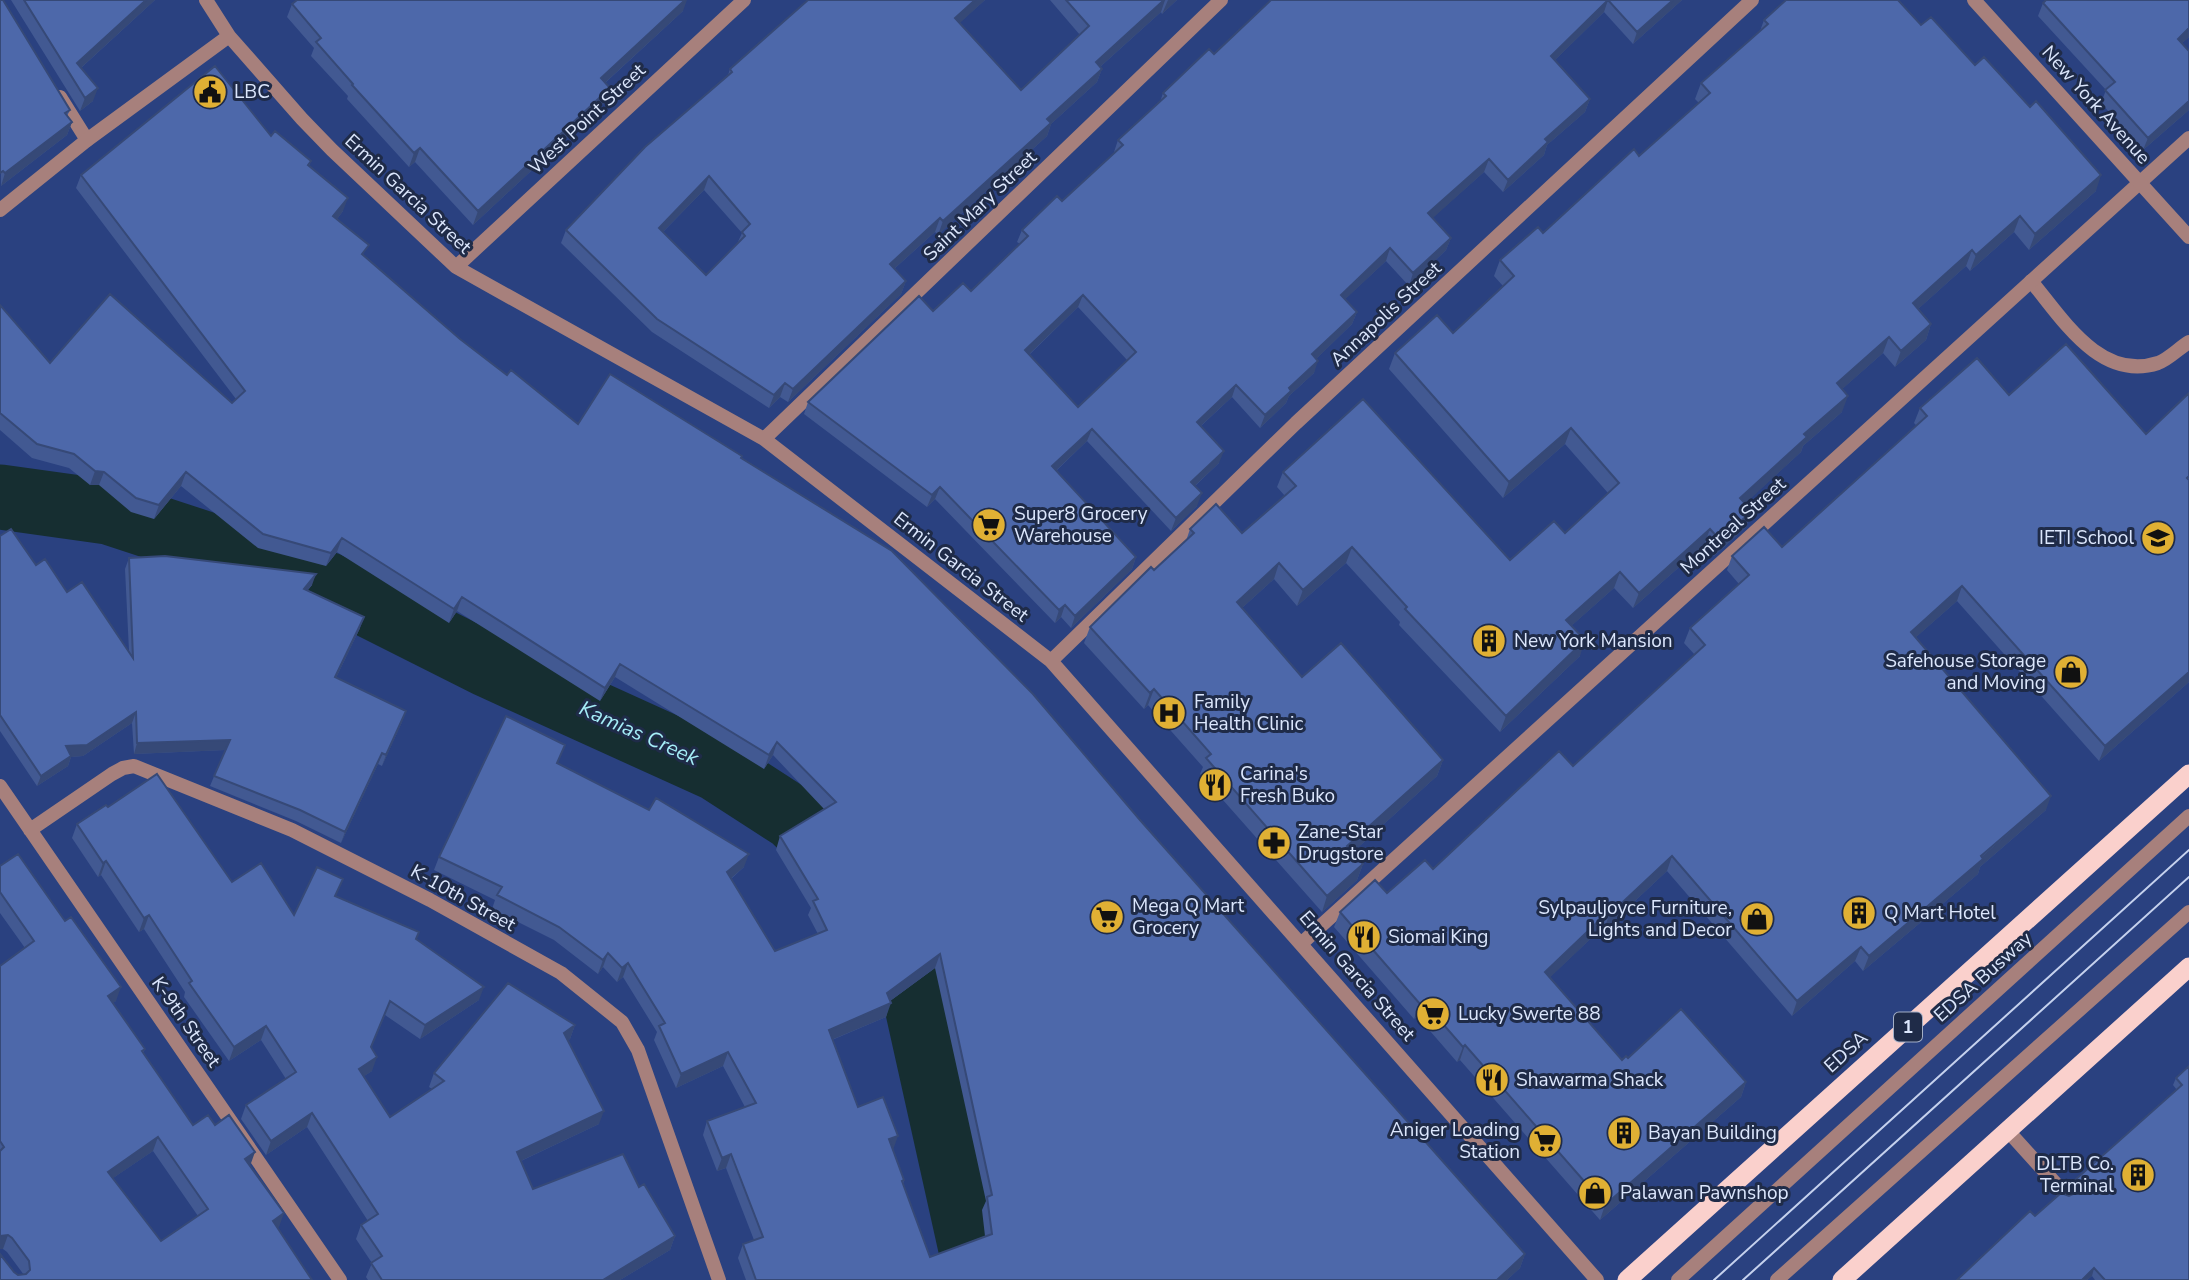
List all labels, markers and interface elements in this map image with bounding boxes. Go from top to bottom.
street label: New York Avenue [2036,40,2156,170]
street label: West Point Street [523,58,651,180]
public building icon: LBC [191,73,229,111]
place label: LBC [234,79,270,105]
street label: Ermin Garcia Street [339,128,477,260]
street label: Saint Mary Street [917,145,1043,267]
street label: Annapolis Street [1325,255,1447,372]
street label: Montreal Street [1675,471,1792,580]
place label: Super8 Grocery Warehouse [1014,501,1148,549]
street label: Ermin Garcia Street [888,506,1034,628]
supermarket icon: Super8 Grocery Warehouse [970,506,1008,544]
school or university icon: IETI School [2139,519,2177,557]
place label: IETI School [2039,525,2134,551]
building icon: New York Mansion [1470,622,1508,660]
place label: New York Mansion [1514,628,1673,654]
place label: Safehouse Storage and Moving [1885,648,2046,696]
shop icon: Safehouse Storage and Moving [2052,653,2090,691]
place label: Family Health Clinic [1194,689,1303,737]
water label: Kamias Creek [575,694,704,772]
hospital icon: Family Health Clinic [1150,694,1188,732]
place label: Carina's Fresh Buko [1240,761,1335,809]
restaurant icon: Carina's Fresh Buko [1196,766,1234,804]
place label: Zane-Star Drugstore [1298,819,1384,867]
pharmacy icon: Zane-Star Drugstore [1255,824,1293,862]
street label: K-10th Street [406,858,520,938]
place label: Mega Q Mart Grocery [1132,893,1245,941]
building icon: Q Mart Hotel [1840,894,1878,932]
place label: Sylpauljoyce Furniture, Lights and Decor [1538,895,1732,943]
supermarket icon: Mega Q Mart Grocery [1088,898,1126,936]
shop icon: Sylpauljoyce Furniture, Lights and Decor [1738,900,1776,938]
place label: Q Mart Hotel [1884,900,1996,926]
street label: Ermin Garcia Street [1293,905,1421,1047]
restaurant icon: Siomai King [1345,918,1383,956]
place label: Siomai King [1388,924,1489,950]
street label: EDSA Busway [1928,926,2038,1028]
street label: K-9th Street [145,972,227,1073]
supermarket icon: Lucky Swerte 88 [1414,995,1452,1033]
place label: Lucky Swerte 88 [1458,1001,1601,1027]
road number: 1 [1894,1012,1922,1042]
street label: EDSA [1818,1025,1874,1079]
restaurant icon: Shawarma Shack [1473,1061,1511,1099]
place label: Shawarma Shack [1516,1067,1664,1093]
building icon: Bayan Building [1605,1114,1643,1152]
place label: Aniger Loading Station [1390,1117,1520,1165]
place label: Bayan Building [1648,1120,1777,1146]
supermarket icon: Aniger Loading Station [1526,1122,1564,1160]
place label: DLTB Co. Terminal [2036,1151,2114,1199]
building icon: DLTB Co. Terminal [2119,1156,2157,1194]
shop icon: Palawan Pawnshop [1576,1174,1614,1212]
place label: Palawan Pawnshop [1620,1180,1789,1206]

